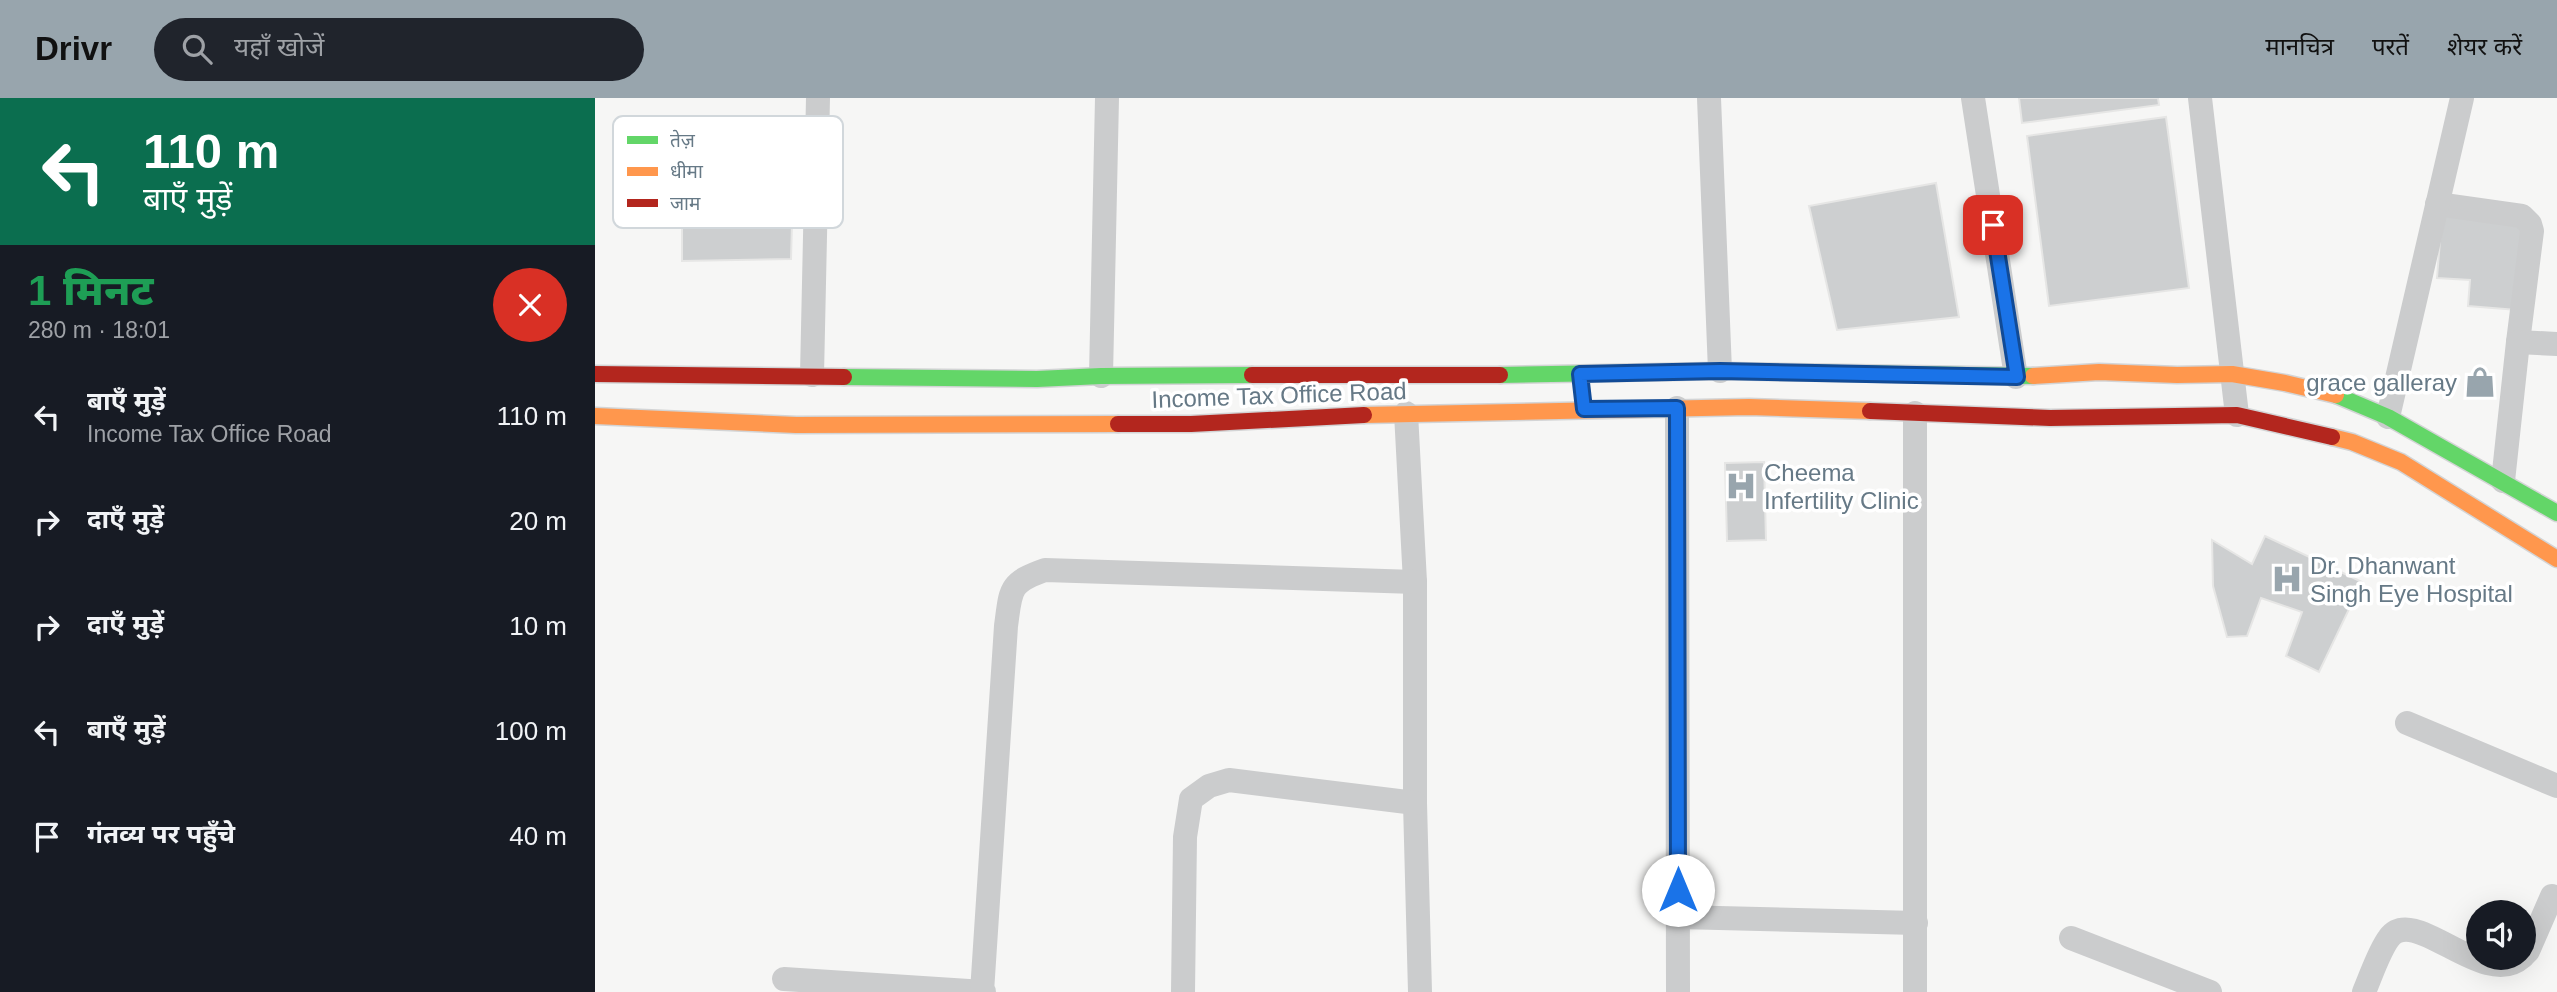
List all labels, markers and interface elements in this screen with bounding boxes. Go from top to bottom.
search box [154,18,644,81]
text: Drivr [35,30,112,67]
icon: search [178,30,216,68]
text: यहाँ खोजें [234,32,324,62]
text: मानचित्र [2265,33,2334,60]
text: परतें [2372,33,2409,60]
text: शेयर करें [2447,33,2522,60]
legend [613,116,843,228]
text: 110 m [143,124,279,178]
icon: left [28,126,119,217]
text: तेज़ [670,129,696,151]
text: धीमा [670,161,704,182]
text: बाएँ मुड़ें [143,181,232,217]
text: जाम [670,193,701,214]
pin [1963,195,2023,255]
icon: arrive [1974,206,2012,244]
text: 1 मिनट [28,267,153,314]
button: close [493,268,567,342]
text: 280 m · 18:01 [28,317,170,343]
shop icon: grace galleray [2463,365,2497,399]
place label: grace galleray [2306,369,2457,396]
street label: Income Tax Office Road [1151,377,1407,413]
text: बाएँ मुड़ें [87,386,166,416]
icon: left [28,398,66,436]
text: 110 m [497,401,567,431]
text: Income Tax Office Road [87,421,332,447]
place label: Cheema Infertility Clinic [1764,459,1919,514]
hospital icon: Cheema Infertility Clinic [1724,469,1758,503]
icon: right [28,503,66,541]
text: दाएँ मुड़ें [87,504,164,534]
text: 20 m [509,506,567,536]
place label: Dr. Dhanwant Singh Eye Hospital [2310,552,2513,607]
hospital icon: Dr. Dhanwant Singh Eye Hospital [2270,562,2304,596]
icon: right [28,608,66,646]
text: दाएँ मुड़ें [87,609,164,639]
text: 10 m [509,611,567,641]
icon: left [28,713,66,751]
text: बाएँ मुड़ें [87,714,166,744]
text: 100 m [495,716,567,746]
icon: arrive [28,818,66,856]
text: गंतव्य पर पहुँचे [87,819,235,849]
text: 40 m [509,821,567,851]
position arrow [1641,853,1715,927]
map controls [2466,900,2536,970]
button: sound [2466,900,2536,970]

